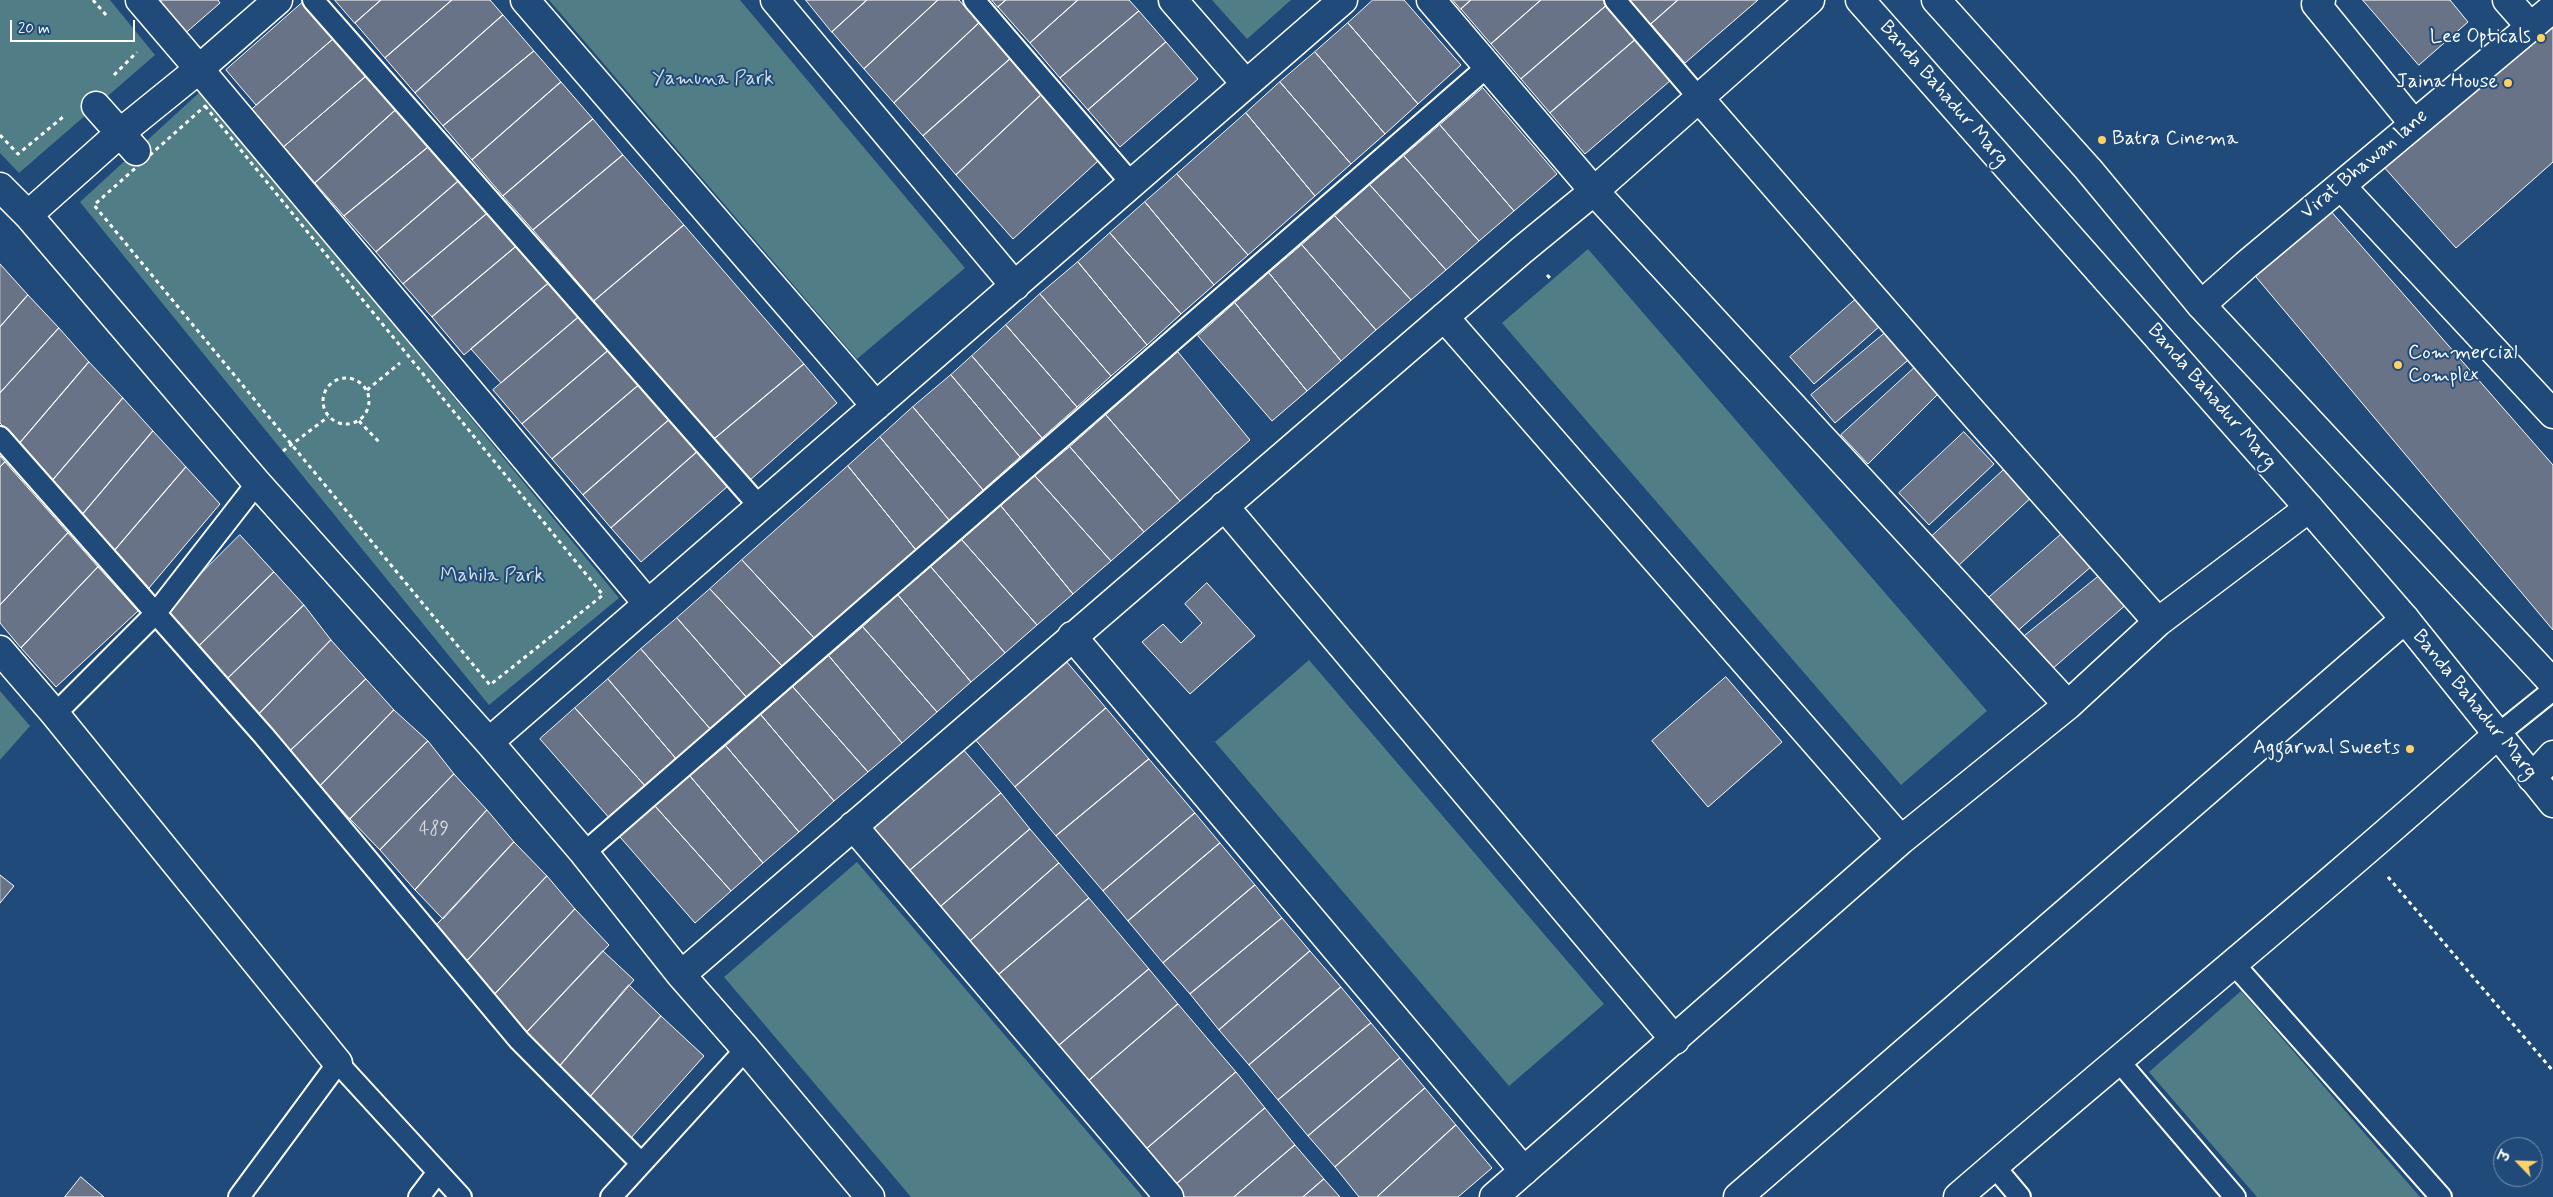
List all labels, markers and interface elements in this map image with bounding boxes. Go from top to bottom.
scale bar [12,10,138,42]
street label: Banda Bahadur Marg [1873,16,2013,172]
text: 20 m [18,19,50,39]
place label: Lee Opticals [2430,26,2531,50]
marker: Lee Opticals [2535,32,2547,44]
park label: Yamuna Park [652,68,774,92]
place label: Jaina House [2396,71,2498,95]
marker: Jaina House [2502,77,2514,89]
street label: Virat Bhawan lane [2296,105,2434,225]
place label: Batra Cinema [2112,128,2238,152]
marker: Batra Cinema [2096,134,2108,146]
street label: Banda Bahadur Marg [2141,319,2281,475]
place label: Commercial Complex [2408,342,2517,389]
marker: Commercial Complex [2392,359,2404,371]
park label: Mahila Park [440,565,544,589]
street label: Banda Bahadur Marg [2407,626,2541,784]
place label: Aggarwal Sweets [2253,737,2400,761]
marker: Aggarwal Sweets [2404,743,2416,755]
house number: 489 [419,819,449,841]
north arrow [2493,1137,2543,1187]
text: उ [2495,1148,2515,1164]

